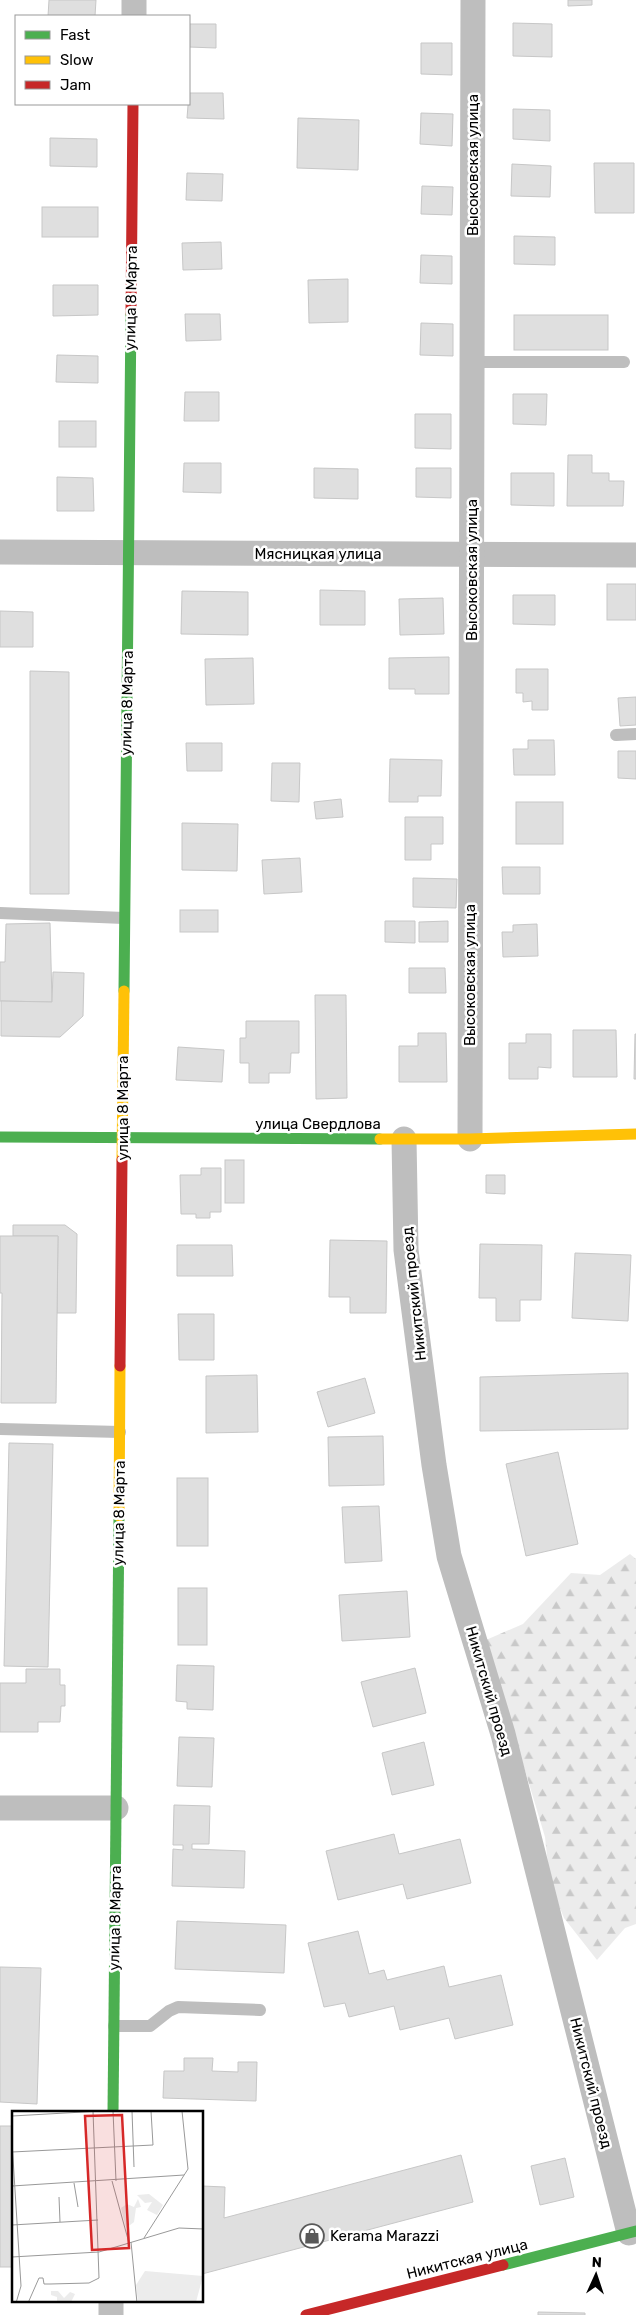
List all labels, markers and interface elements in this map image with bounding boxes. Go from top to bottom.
legend [15,15,190,105]
text: Fast [60,26,90,44]
text: Slow [60,51,93,69]
text: Jam [60,76,91,94]
street label: Высоковская улица [464,94,482,236]
street label: улица 8 Марта [121,245,141,351]
street label: Высоковская улица [463,499,481,641]
street label: Мясницкая улица [254,545,382,563]
street label: улица 8 Марта [117,650,137,756]
street label: Высоковская улица [461,904,479,1046]
street label: улица 8 Марта [114,1055,132,1161]
street label: улица Свердлова [255,1115,381,1133]
street label: Никитский проезд [398,1226,430,1362]
street label: улица 8 Марта [109,1460,129,1566]
street label: Никитский проезд [462,1624,516,1758]
street label: улица 8 Марта [105,1865,125,1971]
street label: Никитский проезд [566,2016,616,2150]
inset map [12,2111,204,2302]
shop icon: Kerama Marazzi [299,2223,325,2249]
place label: Kerama Marazzi [330,2227,439,2245]
street label: Никитская улица [405,2235,529,2283]
north arrow [571,2250,621,2300]
text: N [591,2254,602,2271]

